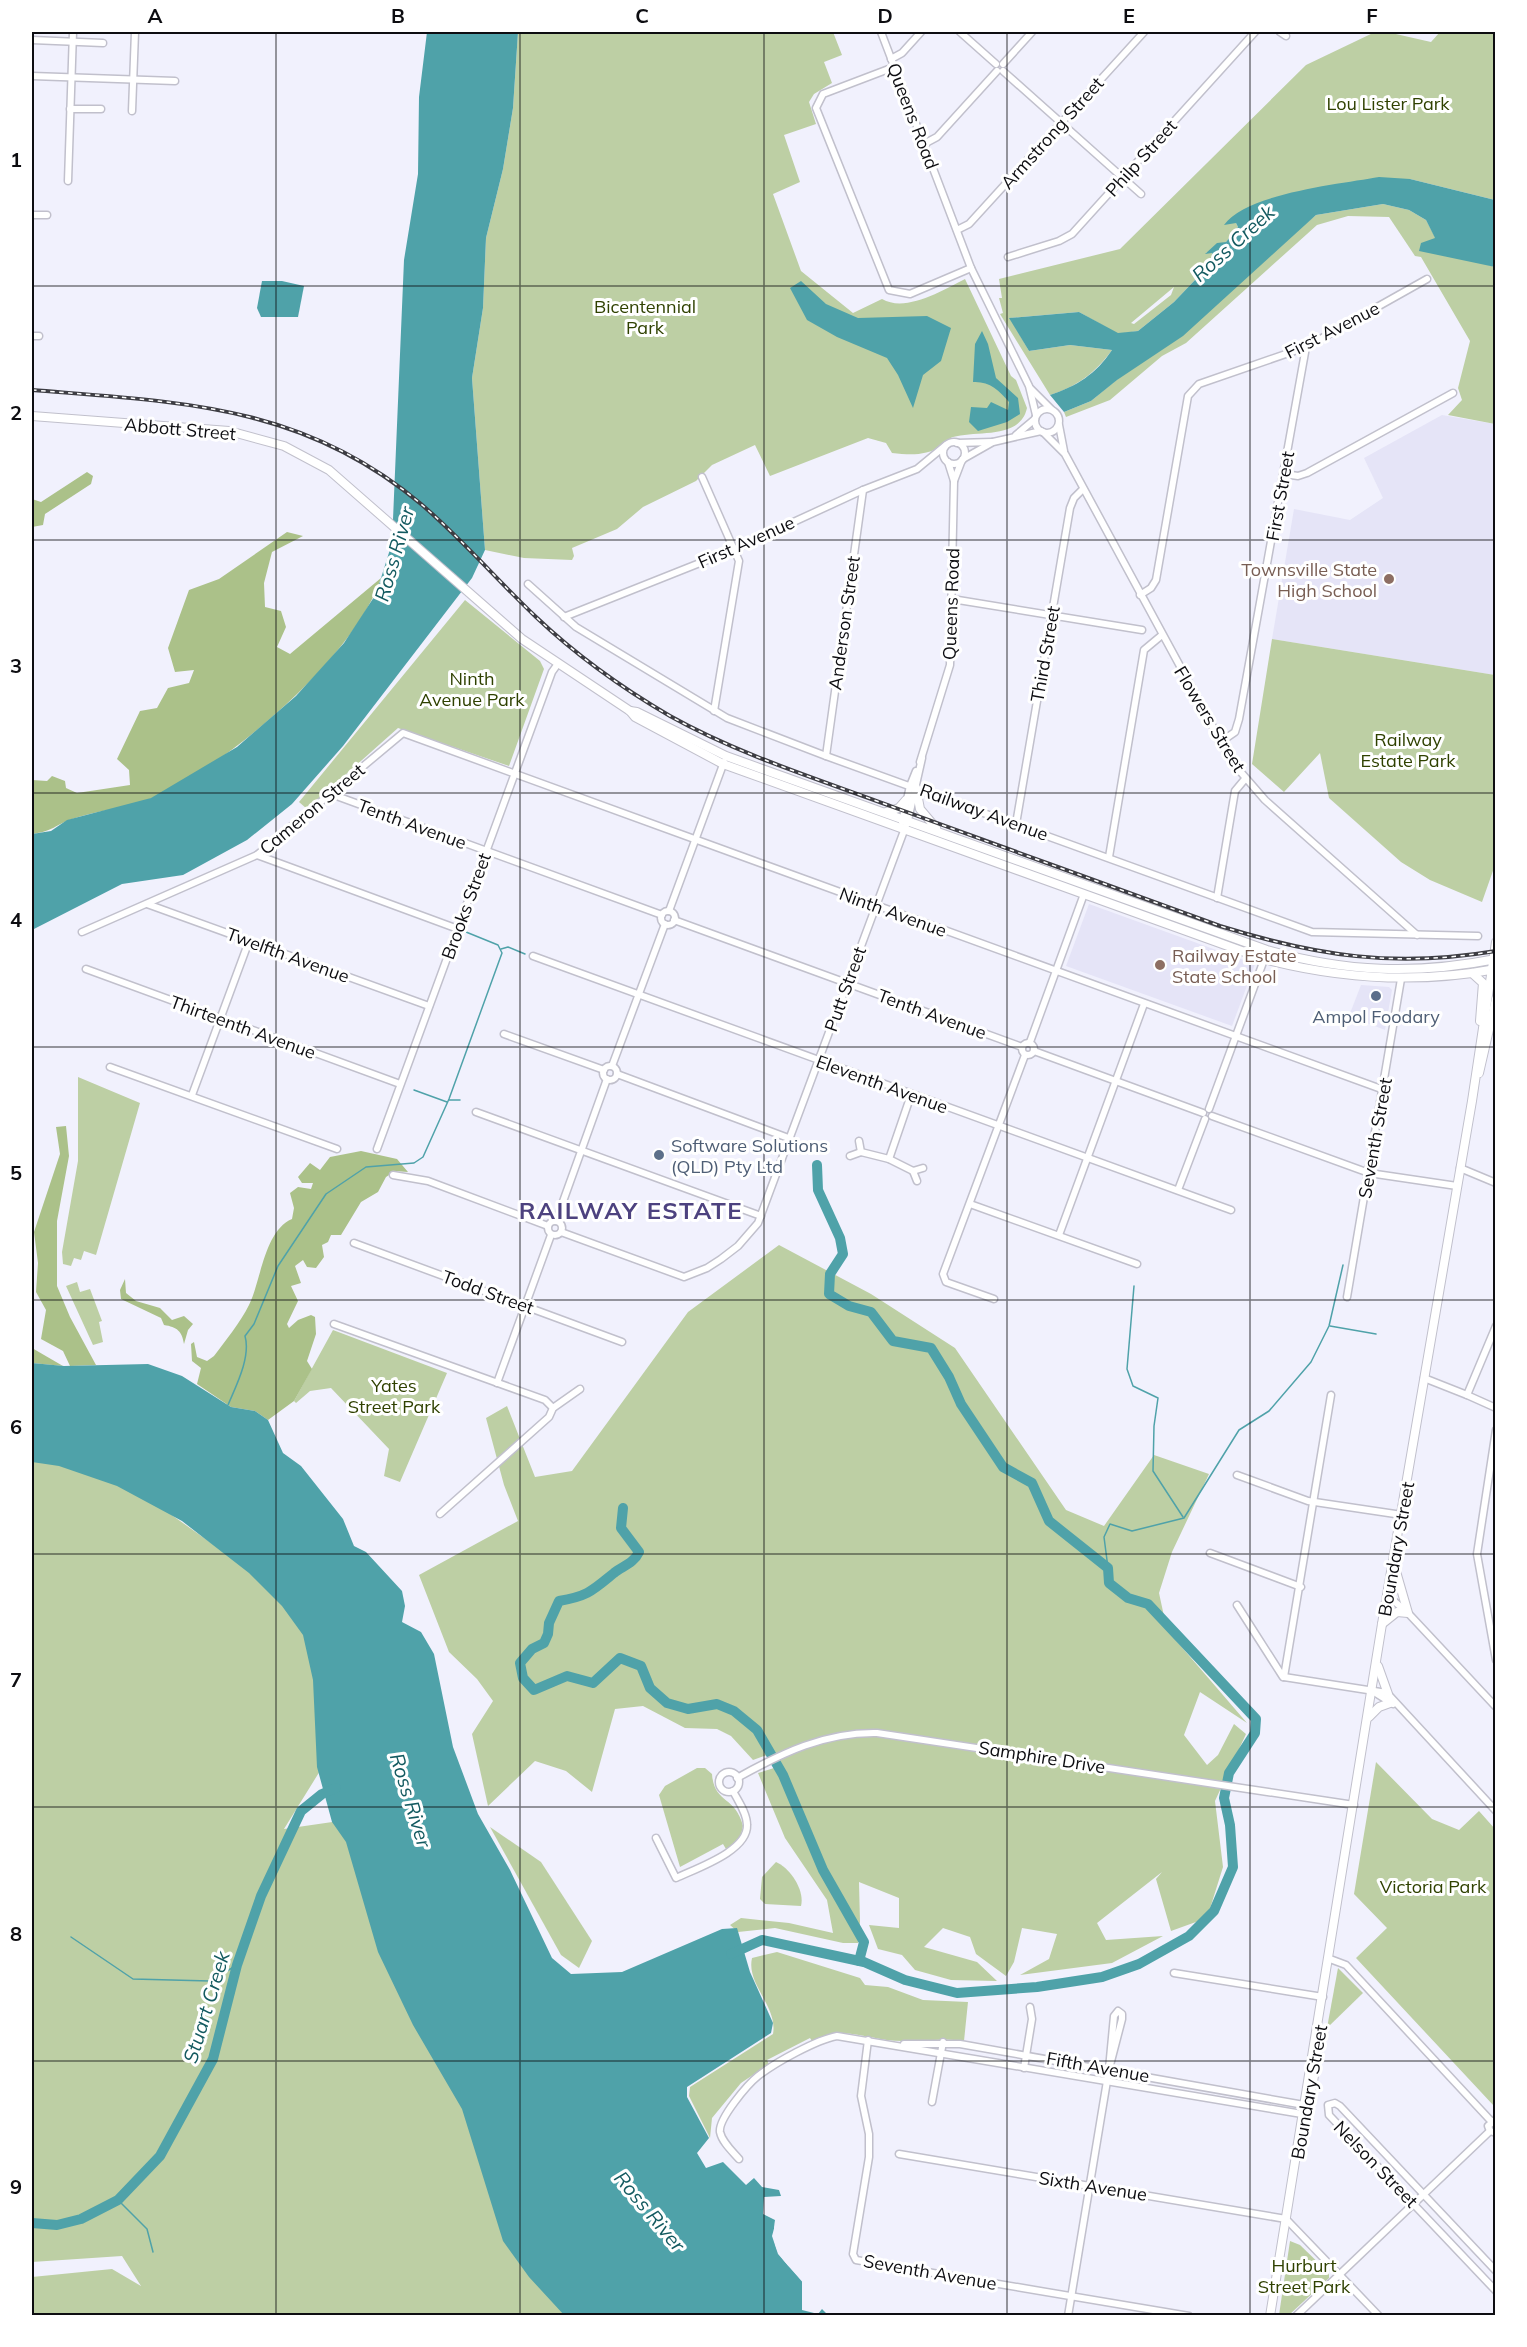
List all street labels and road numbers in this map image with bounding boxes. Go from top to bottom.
street label: Queens Road [882,60,944,172]
street label: Armstrong Street [996,72,1108,194]
street label: Philp Street [1100,115,1182,201]
street label: First Avenue [1281,296,1383,364]
street label: Abbott Street [123,413,237,445]
street label: First Street [1261,449,1299,543]
street label: First Avenue [694,510,798,574]
street label: Queens Road [938,548,964,660]
street label: Anderson Street [823,555,865,691]
street label: Third Street [1025,604,1065,704]
street label: Flowers Street [1169,662,1251,776]
street label: Cameron Street [255,758,369,860]
street label: Railway Avenue [917,778,1051,846]
street label: Tenth Avenue [354,794,470,854]
street label: Brooks Street [436,850,496,962]
street label: Ninth Avenue [836,882,950,942]
street label: Twelfth Avenue [223,922,353,988]
street label: Putt Street [819,943,871,1035]
street label: Tenth Avenue [874,984,990,1044]
street label: Thirteenth Avenue [167,990,319,1064]
street label: Eleventh Avenue [813,1049,951,1119]
street label: Seventh Street [1353,1076,1397,1200]
street label: Todd Street [439,1265,537,1319]
street label: Boundary Street [1373,1480,1419,1618]
street label: Samphire Drive [977,1736,1107,1778]
street label: Boundary Street [1286,2023,1332,2161]
street label: Fifth Avenue [1045,2047,1151,2087]
street label: Nelson Street [1329,2116,1423,2212]
street label: Sixth Avenue [1037,2166,1149,2206]
street label: Seventh Avenue [862,2249,998,2295]

